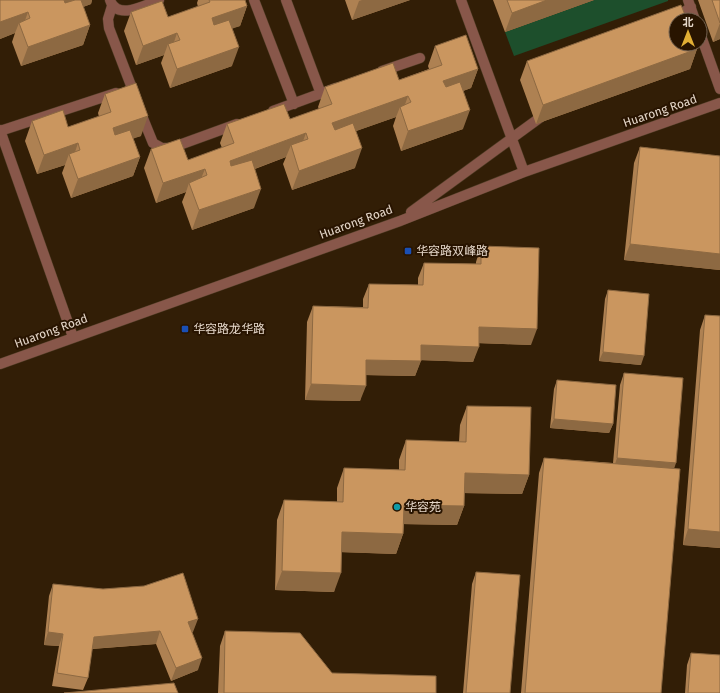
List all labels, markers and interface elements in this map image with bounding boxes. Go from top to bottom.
north arrow [668,12,708,52]
text: 北 [683,16,694,29]
street label: Huarong Road [621,92,699,130]
street label: Huarong Road [317,202,395,242]
place label: 华容路双峰路 [416,244,488,258]
marker: 华容路双峰路 [403,246,413,256]
street label: Huarong Road [12,311,90,351]
place label: 华容路龙华路 [193,322,265,336]
marker: 华容路龙华路 [180,324,190,334]
place label: 华容苑 [405,500,441,514]
marker: 华容苑 [392,502,402,512]

